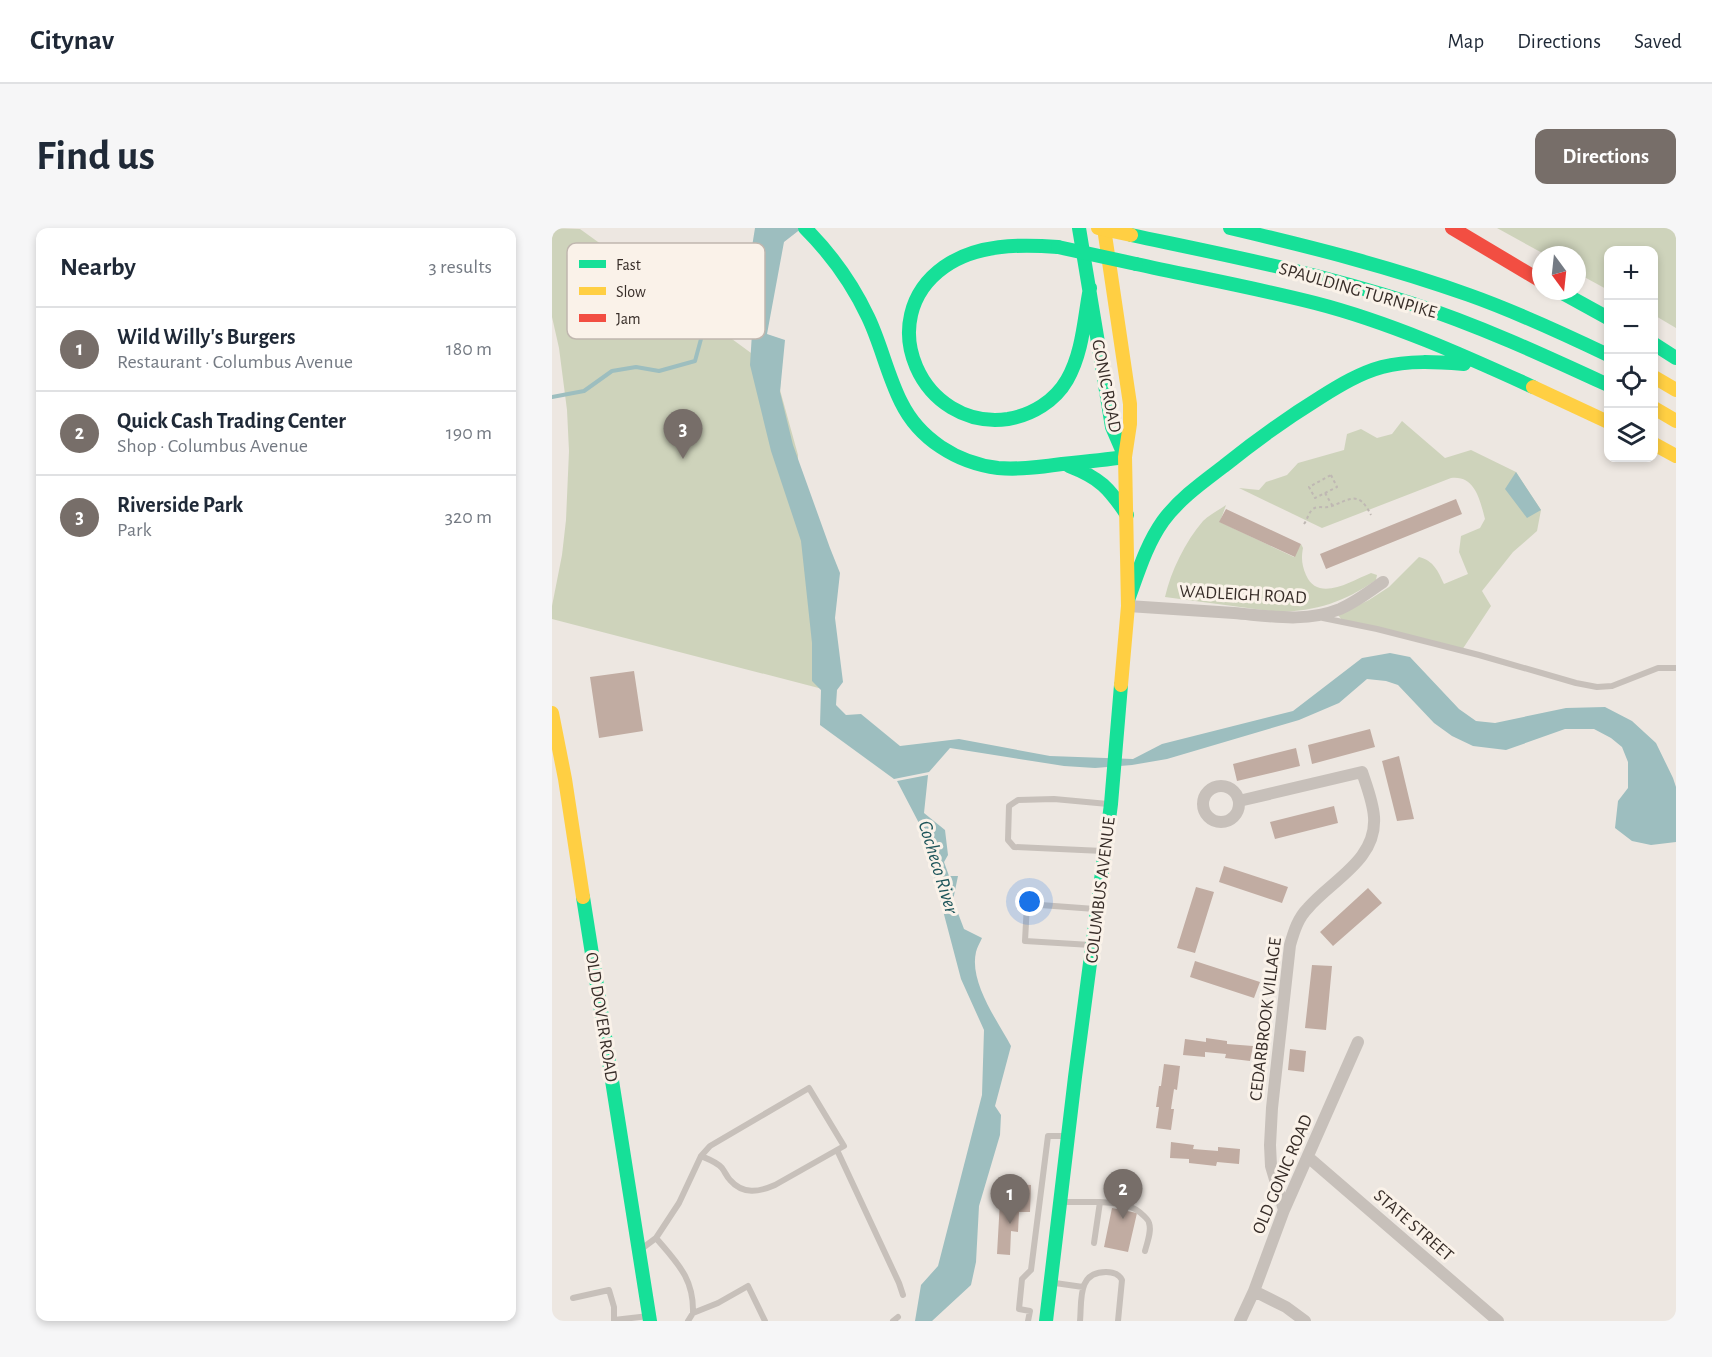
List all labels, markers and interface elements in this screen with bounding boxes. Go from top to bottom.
text: Citynav [30,27,114,55]
text: Map [1448,31,1484,52]
text: Directions [1517,31,1601,52]
text: Saved [1634,31,1682,52]
button: Directions [1535,129,1676,184]
text: Find us [36,135,155,177]
legend [567,243,765,339]
north arrow [1532,246,1586,300]
map controls [1604,246,1658,462]
button: + [1604,246,1658,300]
text: Nearby [60,254,136,280]
text: 3 results [428,257,492,277]
text: Fast [616,257,641,273]
street label: SPAULDING TURNPIKE [1277,260,1439,322]
text: Slow [616,284,646,300]
button: − [1604,300,1658,354]
text: Jam [616,311,641,327]
text: Wild Willy's Burgers [117,326,296,348]
street label: GONIC ROAD [1088,338,1124,434]
text: 1 [76,339,83,359]
text: 180 m [446,339,492,359]
text: Restaurant · Columbus Avenue [117,352,353,372]
button: locate [1604,354,1658,408]
button: layers [1604,408,1658,462]
text: Quick Cash Trading Center [117,410,346,432]
pin: 3 [664,410,702,459]
text: 2 [75,423,84,443]
text: 190 m [446,423,492,443]
text: Shop · Columbus Avenue [117,436,308,456]
text: Riverside Park [117,494,243,516]
text: 3 [75,507,84,527]
text: 320 m [445,507,492,527]
text: Park [117,520,152,540]
street label: WADLEIGH ROAD [1179,583,1307,607]
street label: COLUMBUS AVENUE [1083,816,1119,964]
water label: Cocheco River [914,818,962,917]
your location [1015,887,1044,916]
street label: CEDARBROOK VILLAGE [1247,936,1285,1102]
street label: OLD DOVER ROAD [582,951,620,1083]
street label: OLD GONIC ROAD [1250,1112,1316,1237]
pin: 2 [1104,1170,1142,1219]
pin: 1 [990,1174,1030,1224]
street label: STATE STREET [1370,1186,1457,1265]

